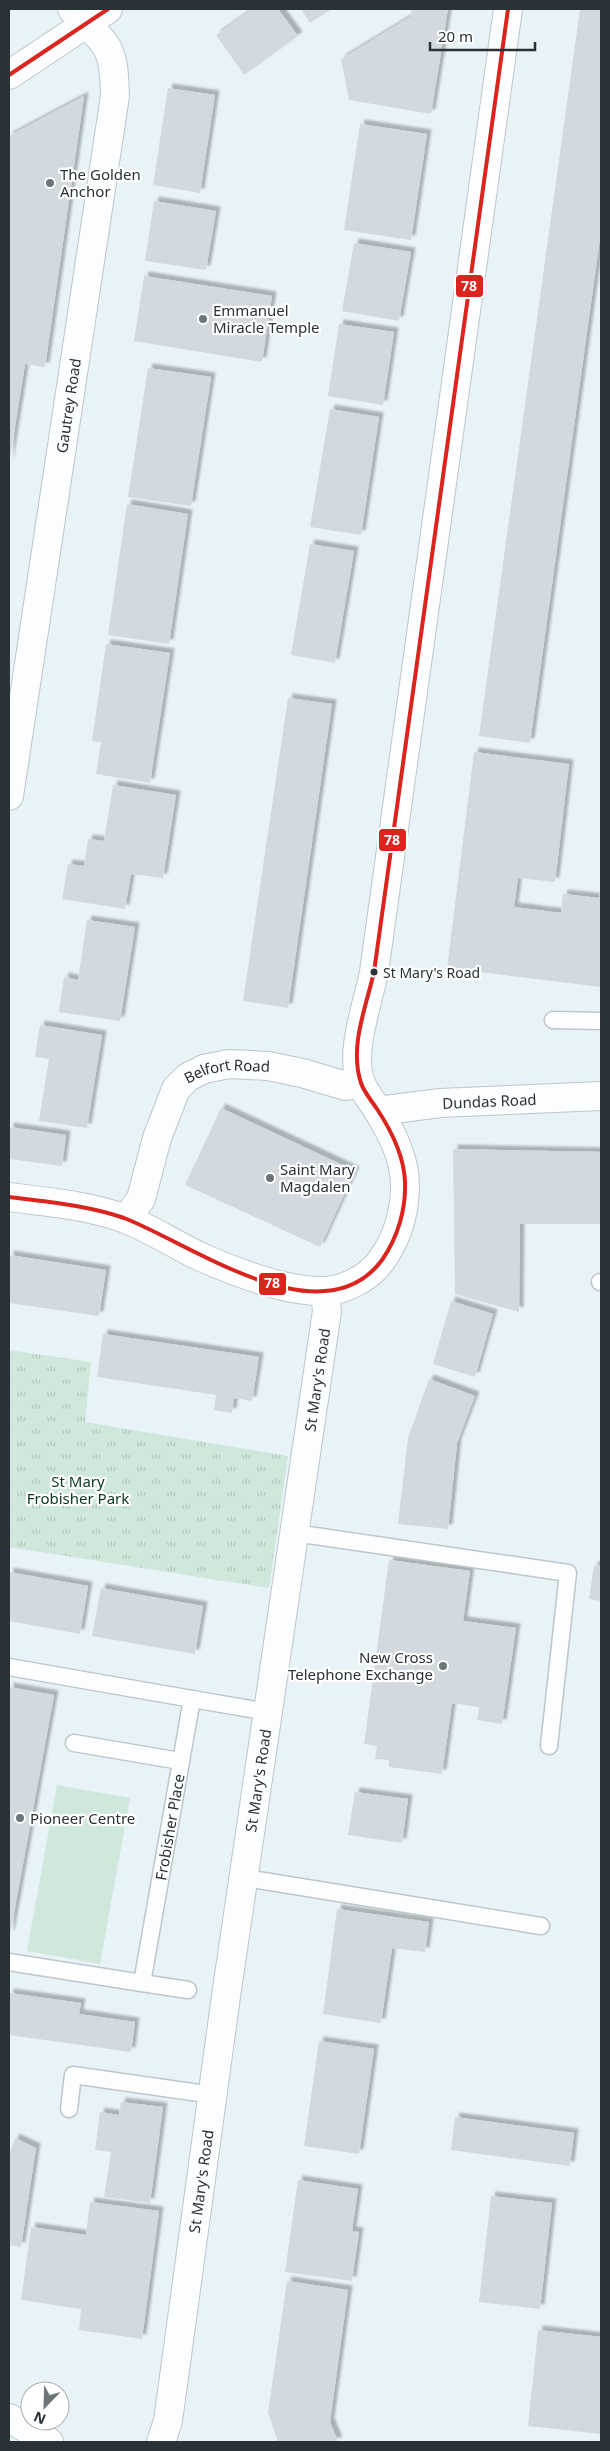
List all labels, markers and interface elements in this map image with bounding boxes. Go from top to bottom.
scale bar [430,20,535,52]
text: 20 m [438,26,473,46]
place label: The Golden Anchor [60,164,141,201]
marker: The Golden Anchor [44,177,56,189]
line badge: 78 [455,274,484,298]
text: 78 [461,276,477,295]
place label: Emmanuel Miracle Temple [213,300,320,337]
marker: Emmanuel Miracle Temple [197,313,209,325]
street label: Gautrey Road [51,357,85,454]
line badge: 78 [378,828,407,852]
text: 78 [384,830,400,849]
place label: St Mary's Road [383,963,480,982]
marker: St Mary's Road [369,967,379,977]
street label: Belfort Road [180,1054,270,1088]
street label: Dundas Road [442,1089,537,1113]
place label: Saint Mary Magdalen [280,1159,355,1196]
marker: Saint Mary Magdalen [264,1172,276,1184]
line badge: 78 [258,1272,287,1296]
text: 78 [264,1273,280,1292]
street label: St Mary's Road [299,1327,334,1433]
park label: St Mary Frobisher Park [27,1471,129,1508]
place label: New Cross Telephone Exchange [288,1647,433,1684]
marker: New Cross Telephone Exchange [437,1660,449,1672]
street label: St Mary's Road [240,1727,275,1833]
street label: Frobisher Place [150,1772,189,1882]
place label: Pioneer Centre [30,1808,135,1828]
marker: Pioneer Centre [14,1812,26,1824]
street label: St Mary's Road [184,2128,218,2234]
north arrow [20,2381,70,2431]
text: N [31,2407,49,2429]

